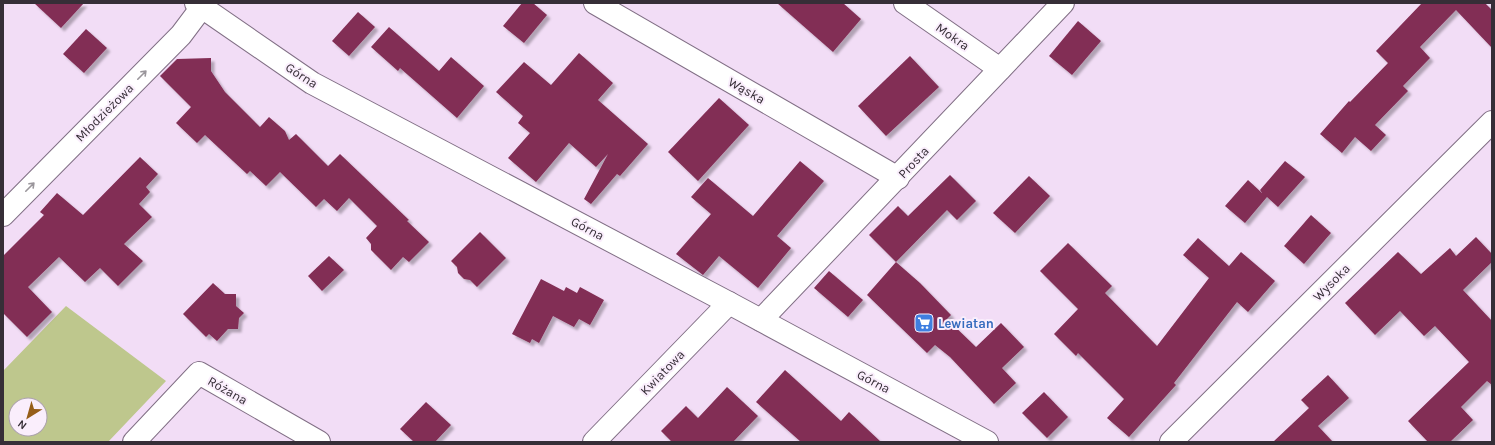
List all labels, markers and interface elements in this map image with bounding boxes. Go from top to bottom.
street label: Mokra [933,20,972,53]
street label: Górna [283,60,321,91]
one-way arrow [137,70,146,80]
street label: Wąska [726,74,768,107]
street label: Młodzieżowa [72,80,137,145]
street label: Prosta [895,143,932,181]
one-way arrow [26,182,35,192]
street label: Górna [569,214,607,243]
street label: Wysoka [1310,261,1353,304]
supermarket icon: Lewiatan [913,312,935,334]
place label: Lewiatan [938,316,994,331]
street label: Kwiatowa [637,347,688,398]
street label: Górna [855,367,893,396]
street label: Różana [205,373,250,408]
north arrow [8,397,48,437]
text: N [15,417,29,432]

